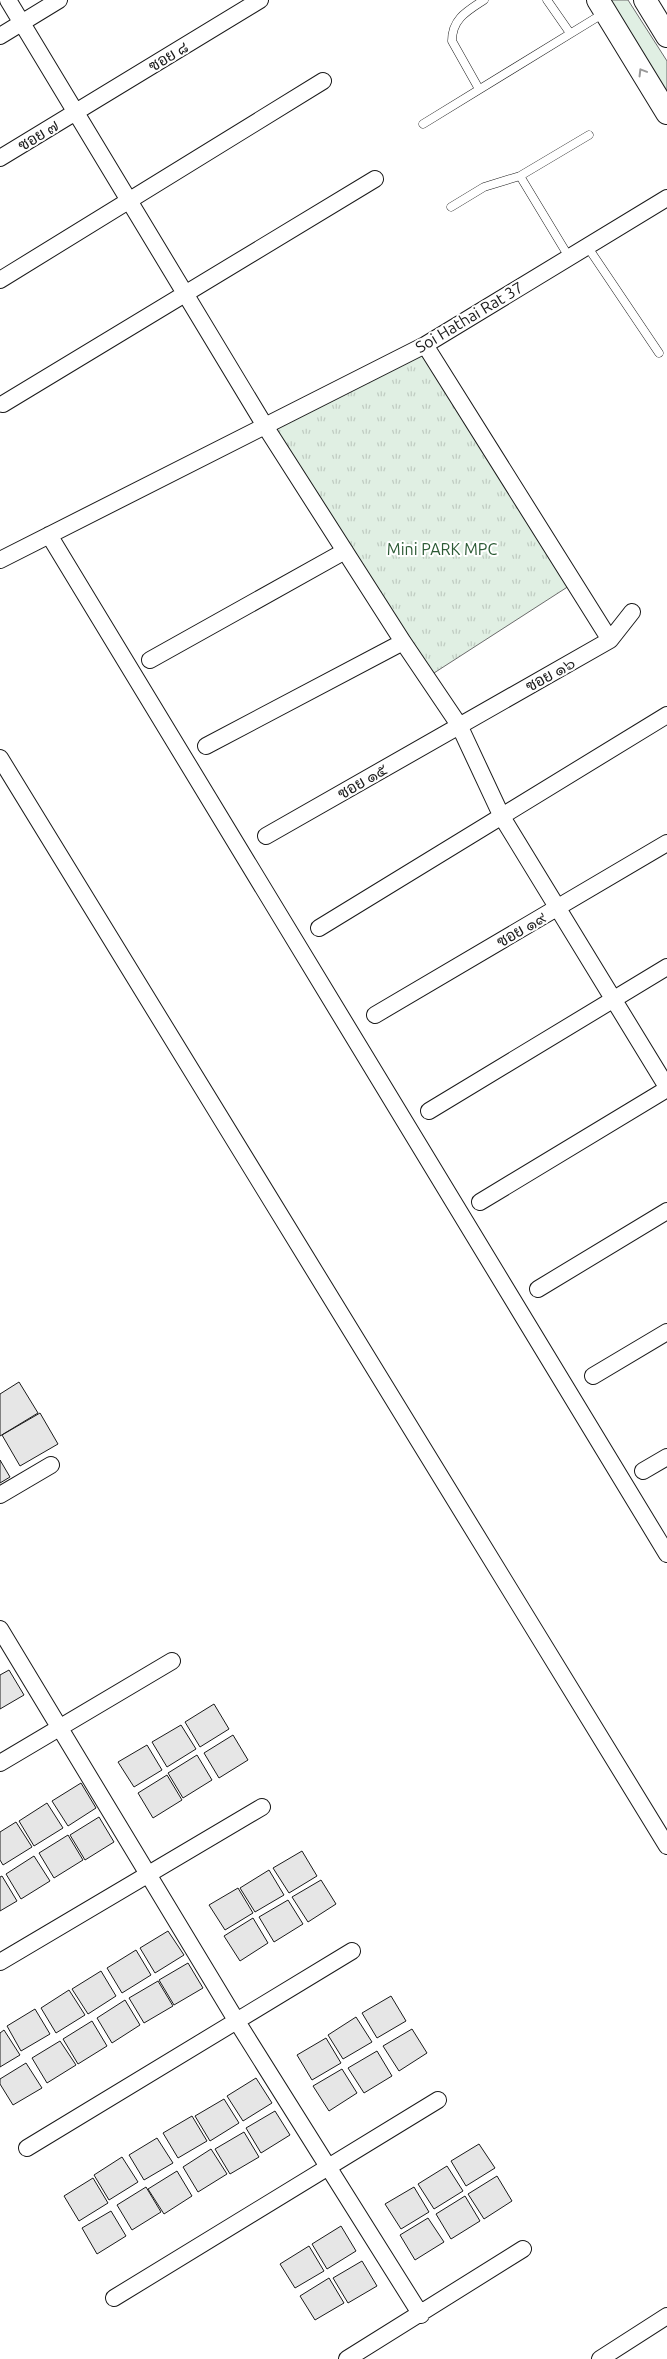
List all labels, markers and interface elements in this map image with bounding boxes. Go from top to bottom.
street label: ซอย ๘ [145,37,191,75]
one-way arrow [638,68,648,77]
street label: ซอย ๗ [15,116,62,154]
street label: Soi Hathai Rat 37 [412,278,526,356]
park label: Mini PARK MPC [387,540,497,558]
street label: ซอย ๑๖ [522,653,578,695]
street label: ซอย ๑๕ [334,759,391,802]
street label: ซอย ๑๙ [493,908,549,950]

